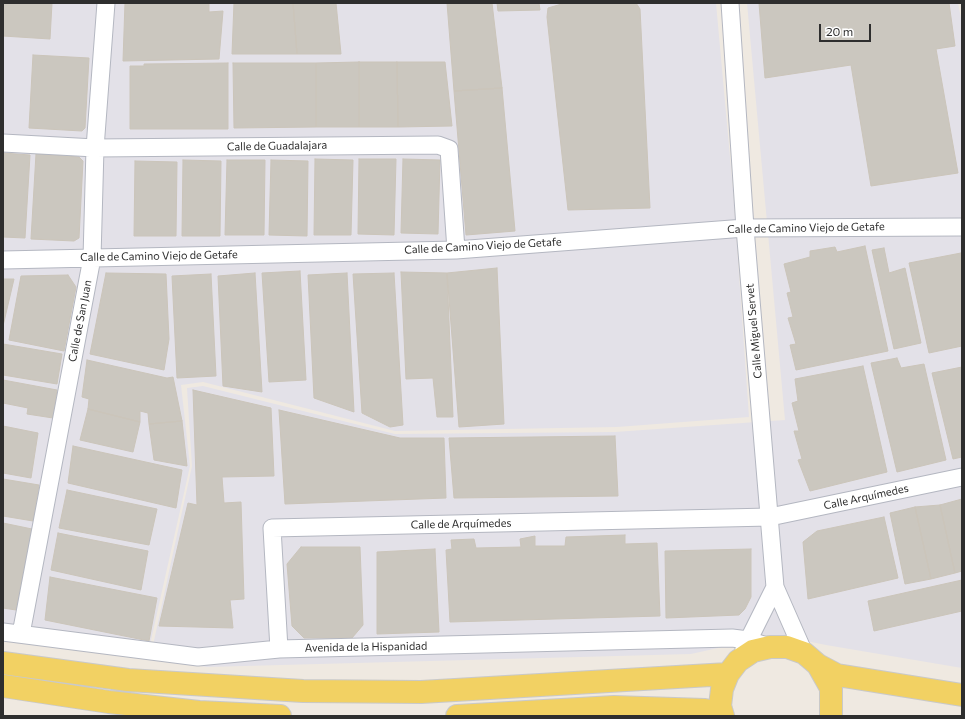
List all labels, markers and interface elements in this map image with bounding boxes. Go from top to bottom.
scale bar [821,16,873,42]
text: 20 m [826,24,853,38]
street label: Calle de Guadalajara [227,139,327,153]
street label: Calle de Camino Viejo de Getafe [727,220,885,236]
street label: Calle de Camino Viejo de Getafe [404,235,562,257]
street label: Calle de Camino Viejo de Getafe [80,248,238,264]
street label: Calle de San Juan [66,279,94,363]
street label: Calle Miguel Servet [743,283,765,379]
street label: Calle Arquímedes [822,482,910,512]
street label: Calle de Arquímedes [410,517,512,531]
street label: Avenida de la Hispanidad [305,639,427,655]

